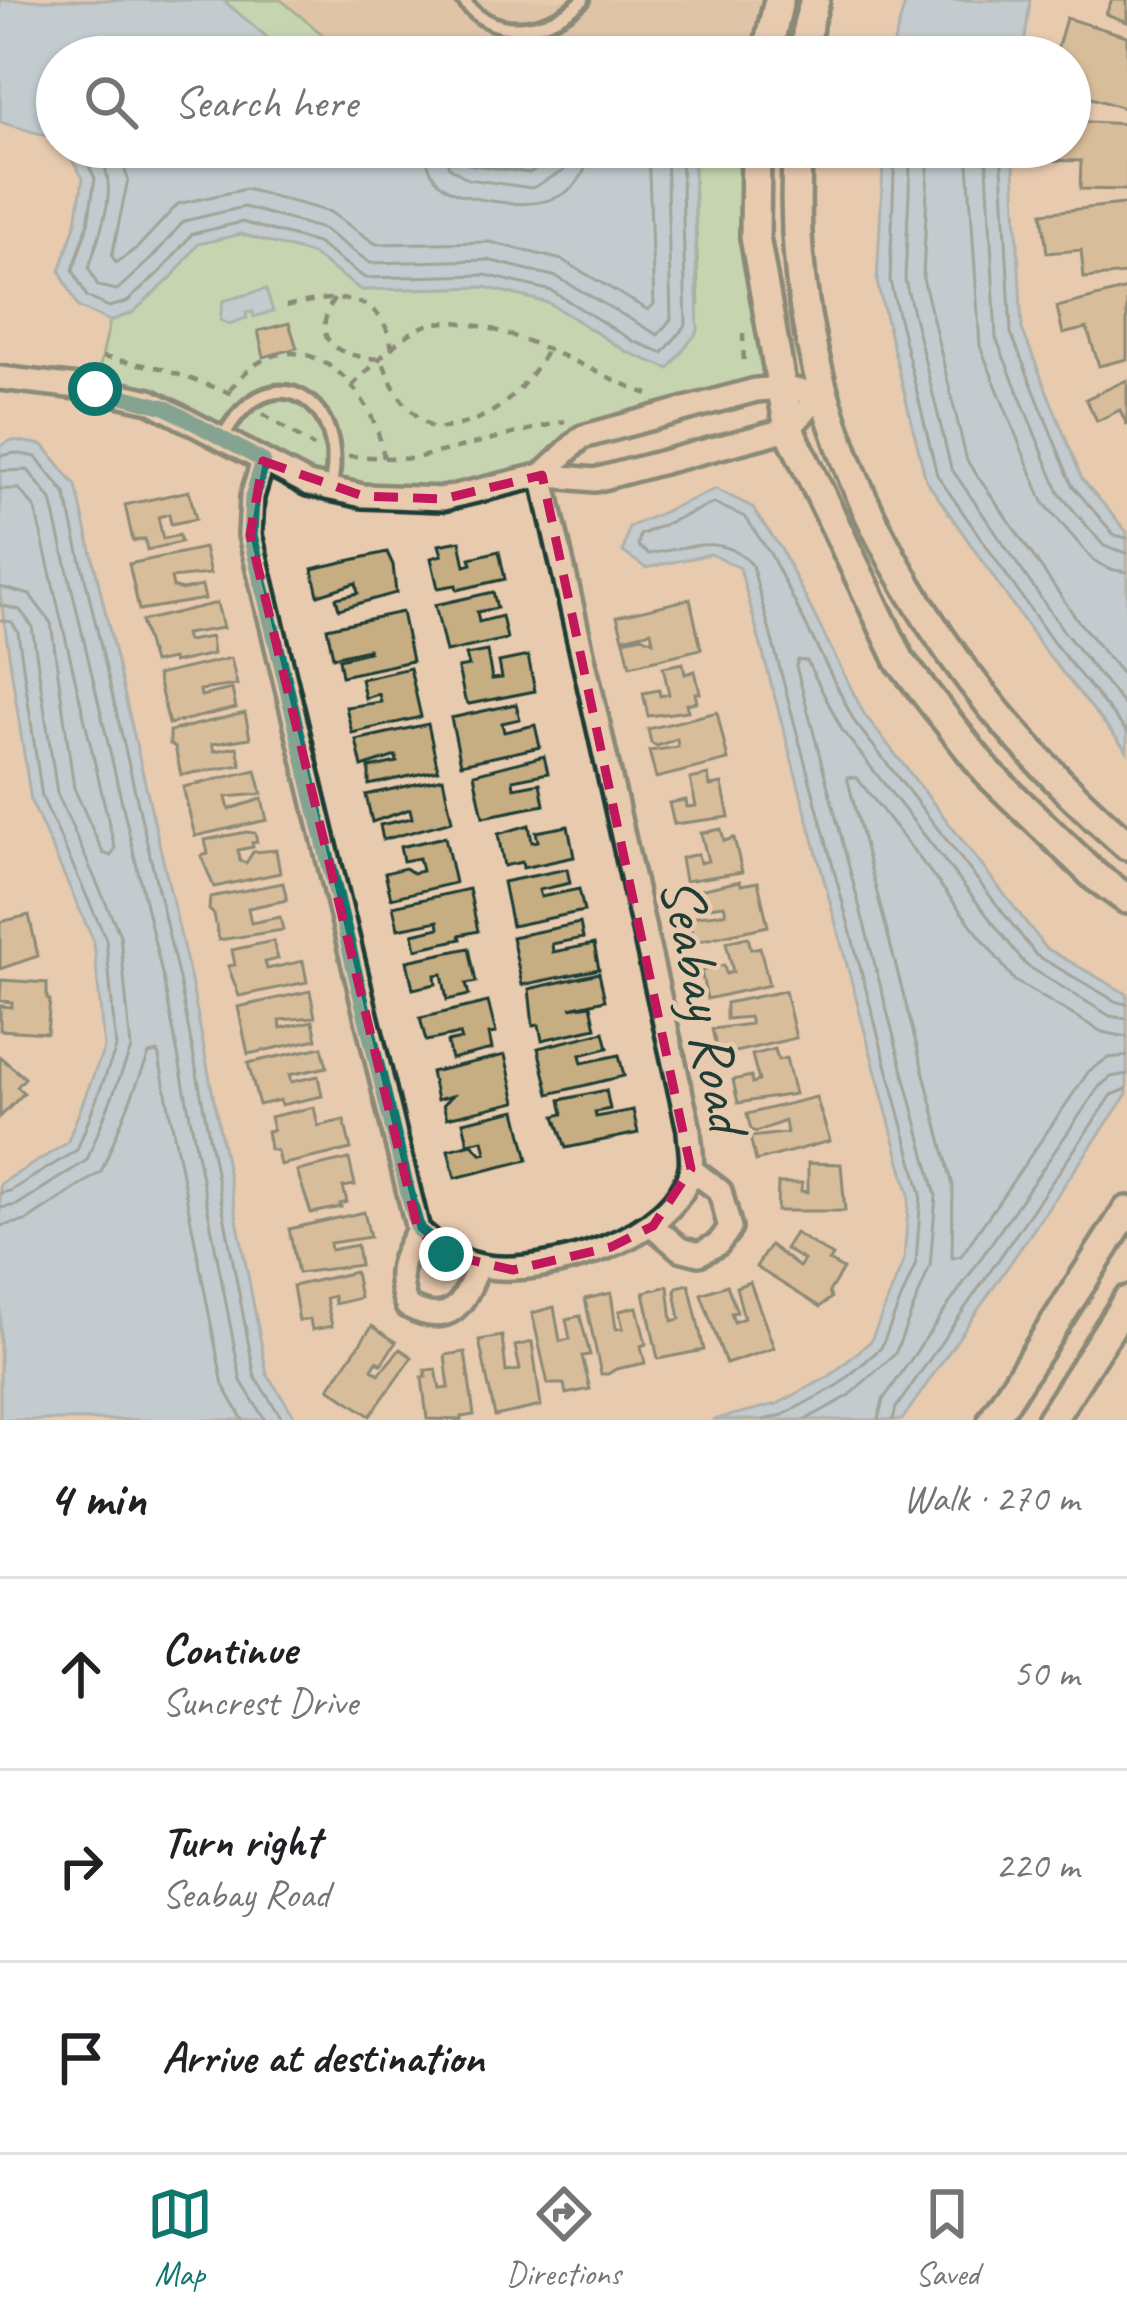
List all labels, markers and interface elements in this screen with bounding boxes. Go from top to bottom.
search box [36,36,1091,168]
icon: search [78,69,144,135]
text: Search here [174,74,357,131]
route start [68,362,122,416]
street label: Seabay Road [643,870,769,1146]
route end [419,1227,473,1281]
text: 4 min [48,1466,146,1530]
text: Walk · 270 m [903,1474,1079,1523]
text: Continue [162,1621,296,1678]
icon: ahead [48,1641,114,1707]
text: 50 m [1013,1649,1079,1698]
text: Suncrest Drive [162,1678,358,1727]
text: Turn right [162,1813,320,1870]
icon: right [48,1833,114,1899]
text: 220 m [995,1841,1079,1890]
text: Seabay Road [162,1870,329,1919]
icon: arrive [48,2025,114,2091]
text: Arrive at destination [162,2029,484,2086]
tab: Map [147,2181,213,2295]
tab: Directions [506,2181,621,2295]
tab: Saved [914,2181,980,2295]

